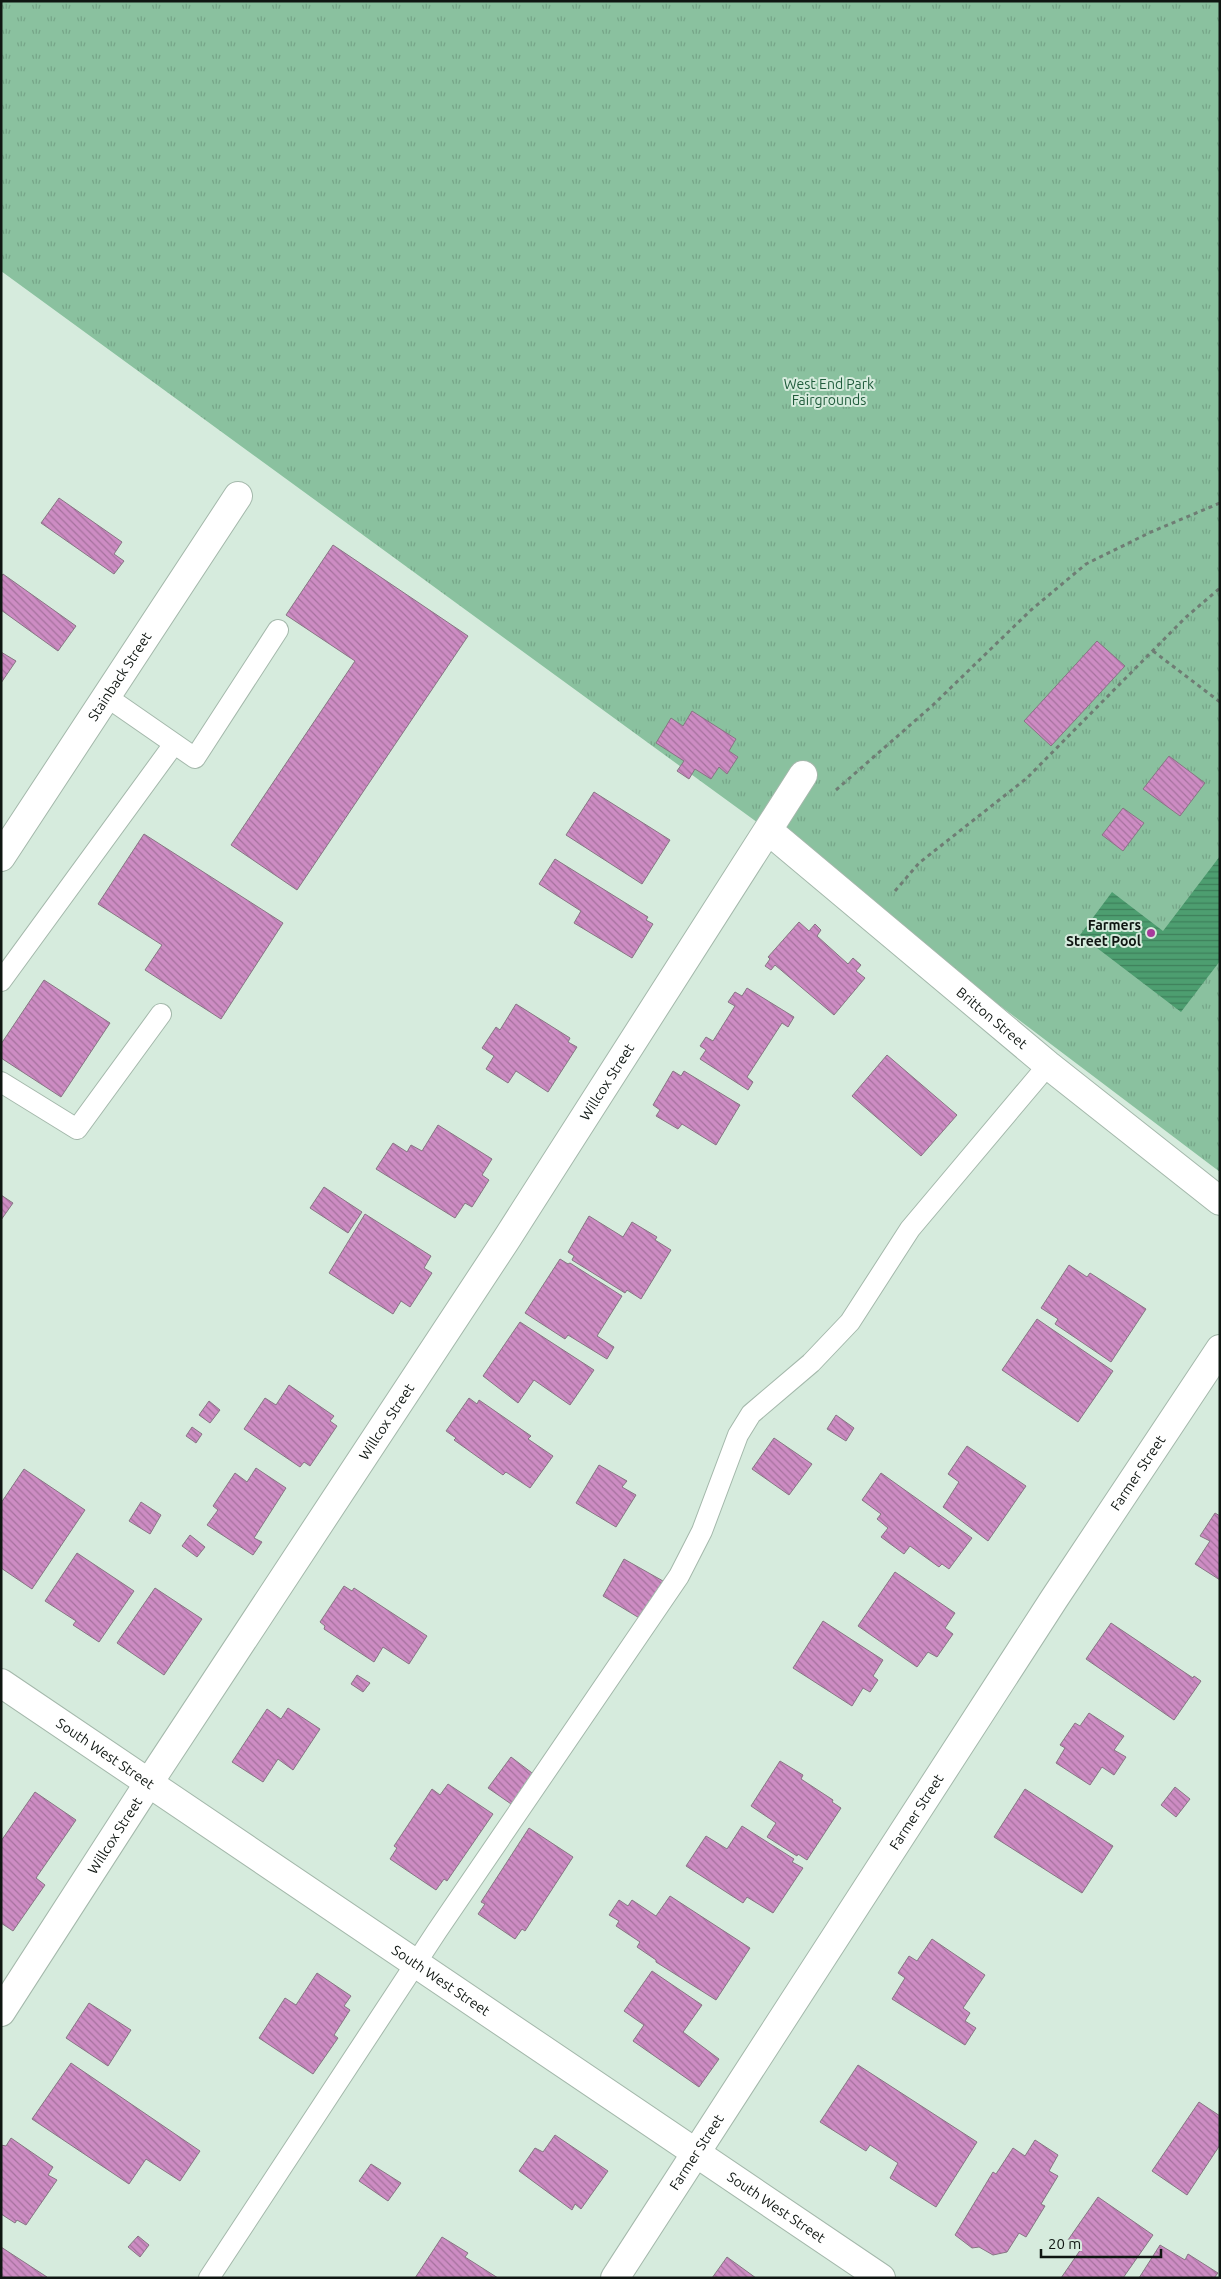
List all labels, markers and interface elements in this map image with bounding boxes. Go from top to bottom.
park label: West End Park Fairgrounds [784,376,874,408]
street label: Stainback Street [85,629,155,724]
place label: Farmers Street Pool [1066,917,1141,949]
marker: Farmers Street Pool [1145,927,1157,939]
street label: Britton Street [953,984,1031,1052]
street label: Willcox Street [577,1040,638,1123]
street label: Willcox Street [356,1380,418,1463]
street label: Farmer Street [1107,1432,1169,1513]
street label: South West Street [53,1715,158,1793]
street label: Farmer Street [886,1771,947,1853]
street label: Willcox Street [84,1794,146,1877]
street label: South West Street [389,1942,493,2019]
street label: Farmer Street [666,2111,727,2193]
street label: South West Street [724,2169,829,2246]
scale bar [1041,2226,1161,2258]
text: 20 m [1048,2235,1081,2252]

